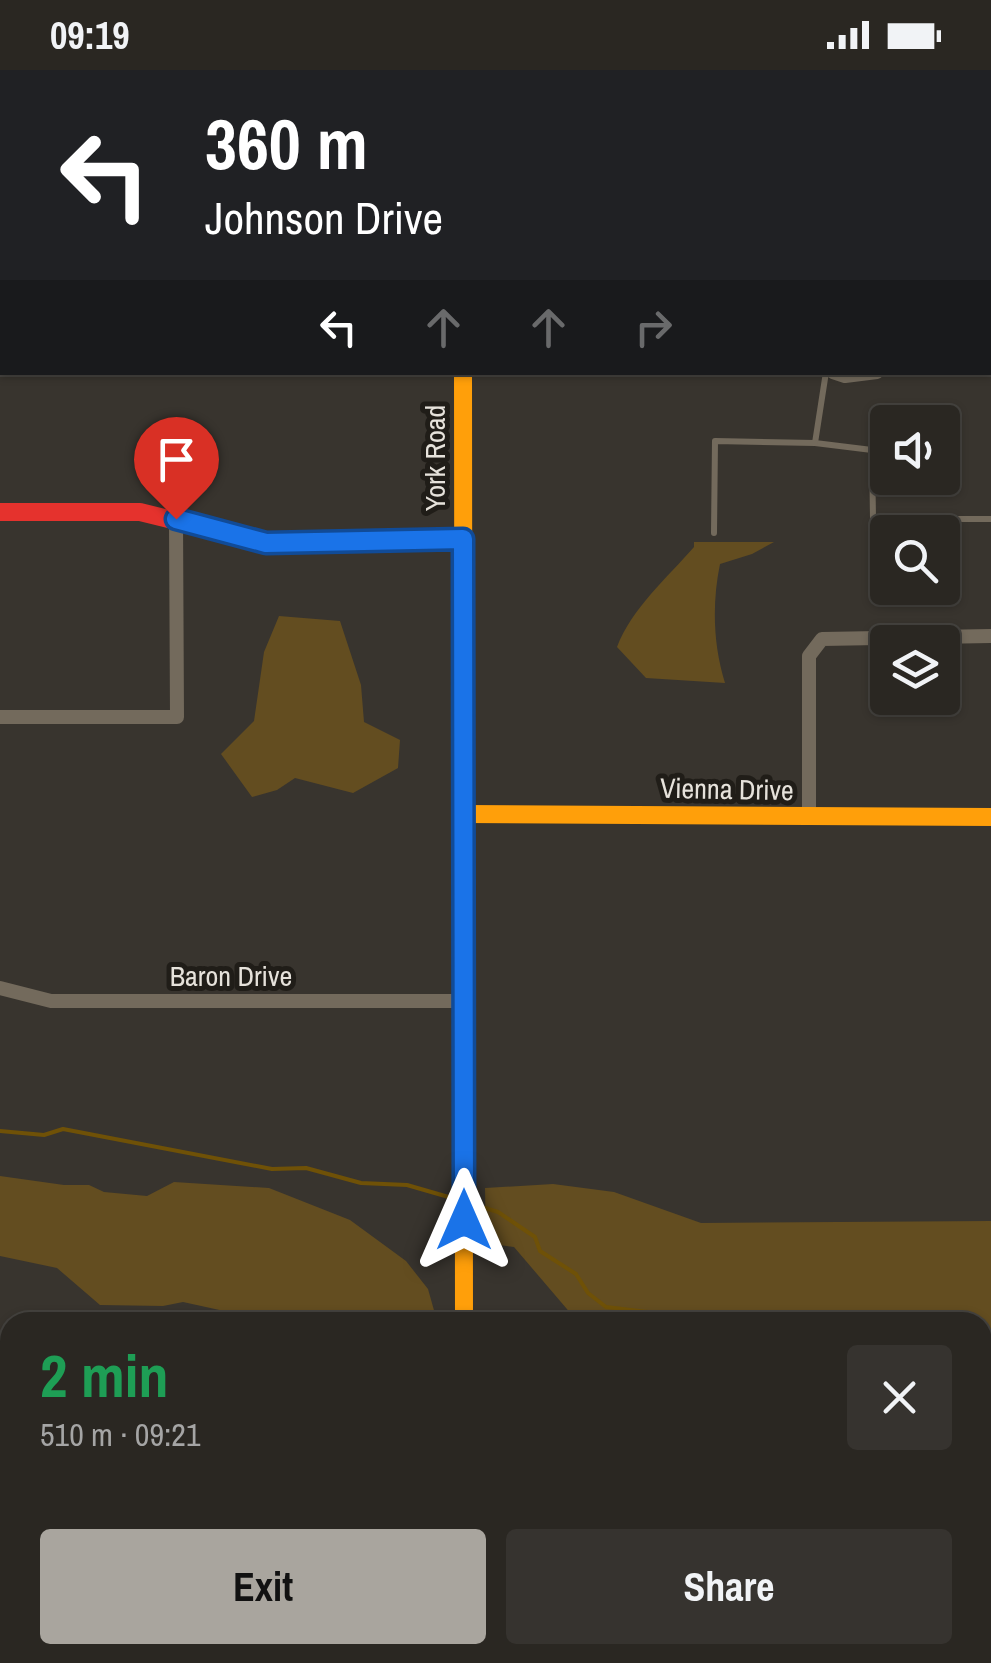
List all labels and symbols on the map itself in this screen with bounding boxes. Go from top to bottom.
street label: York Road [416,405,454,511]
pin [134,417,219,520]
street label: Vienna Drive [660,769,794,809]
street label: Baron Drive [170,957,292,995]
position arrow [412,1168,516,1272]

